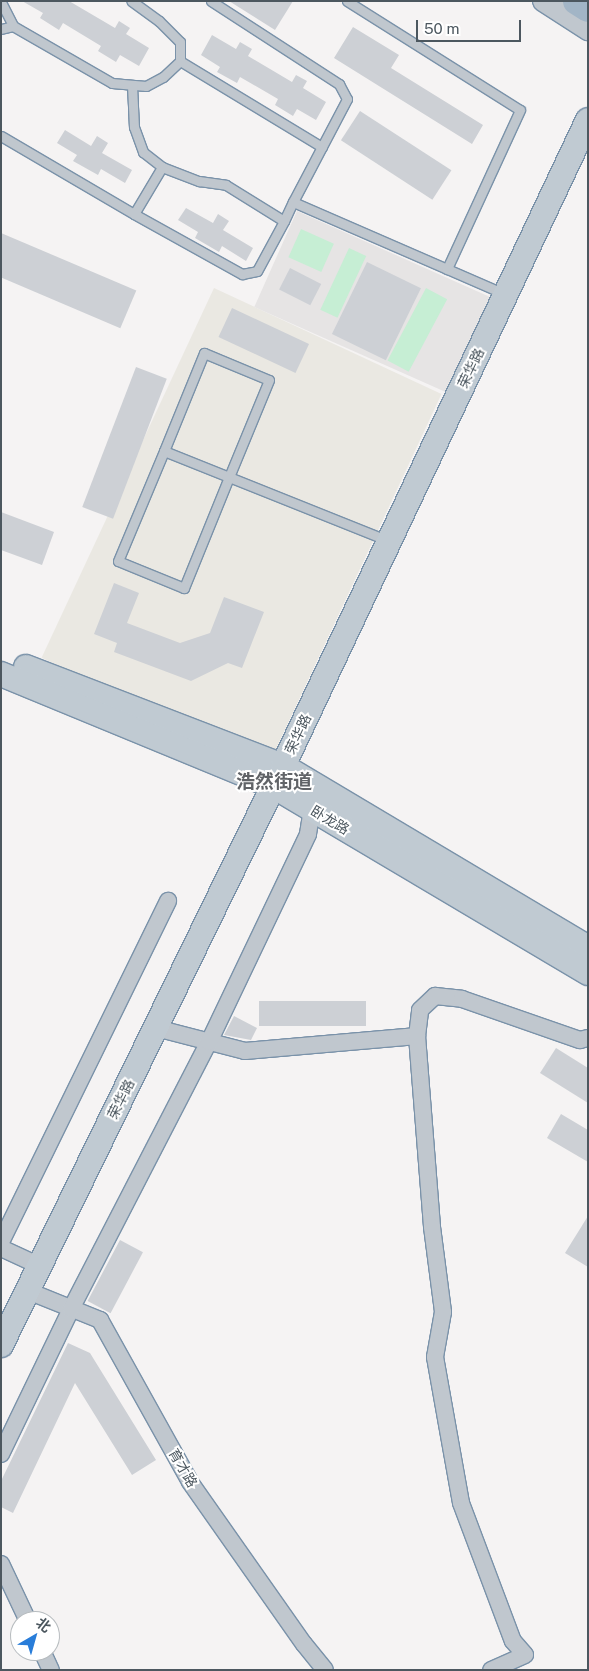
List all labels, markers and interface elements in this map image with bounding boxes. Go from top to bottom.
scale bar [419,10,524,42]
text: 50 m [424,20,459,37]
street label: 荣华路 [455,345,487,391]
street label: 荣华路 [282,711,314,757]
district label: 浩然街道 [236,771,312,793]
street label: 卧龙路 [308,802,352,838]
street label: 荣华路 [104,1076,138,1122]
street label: 育才路 [165,1446,201,1490]
north arrow [10,1611,60,1661]
text: 北 [33,1614,54,1636]

